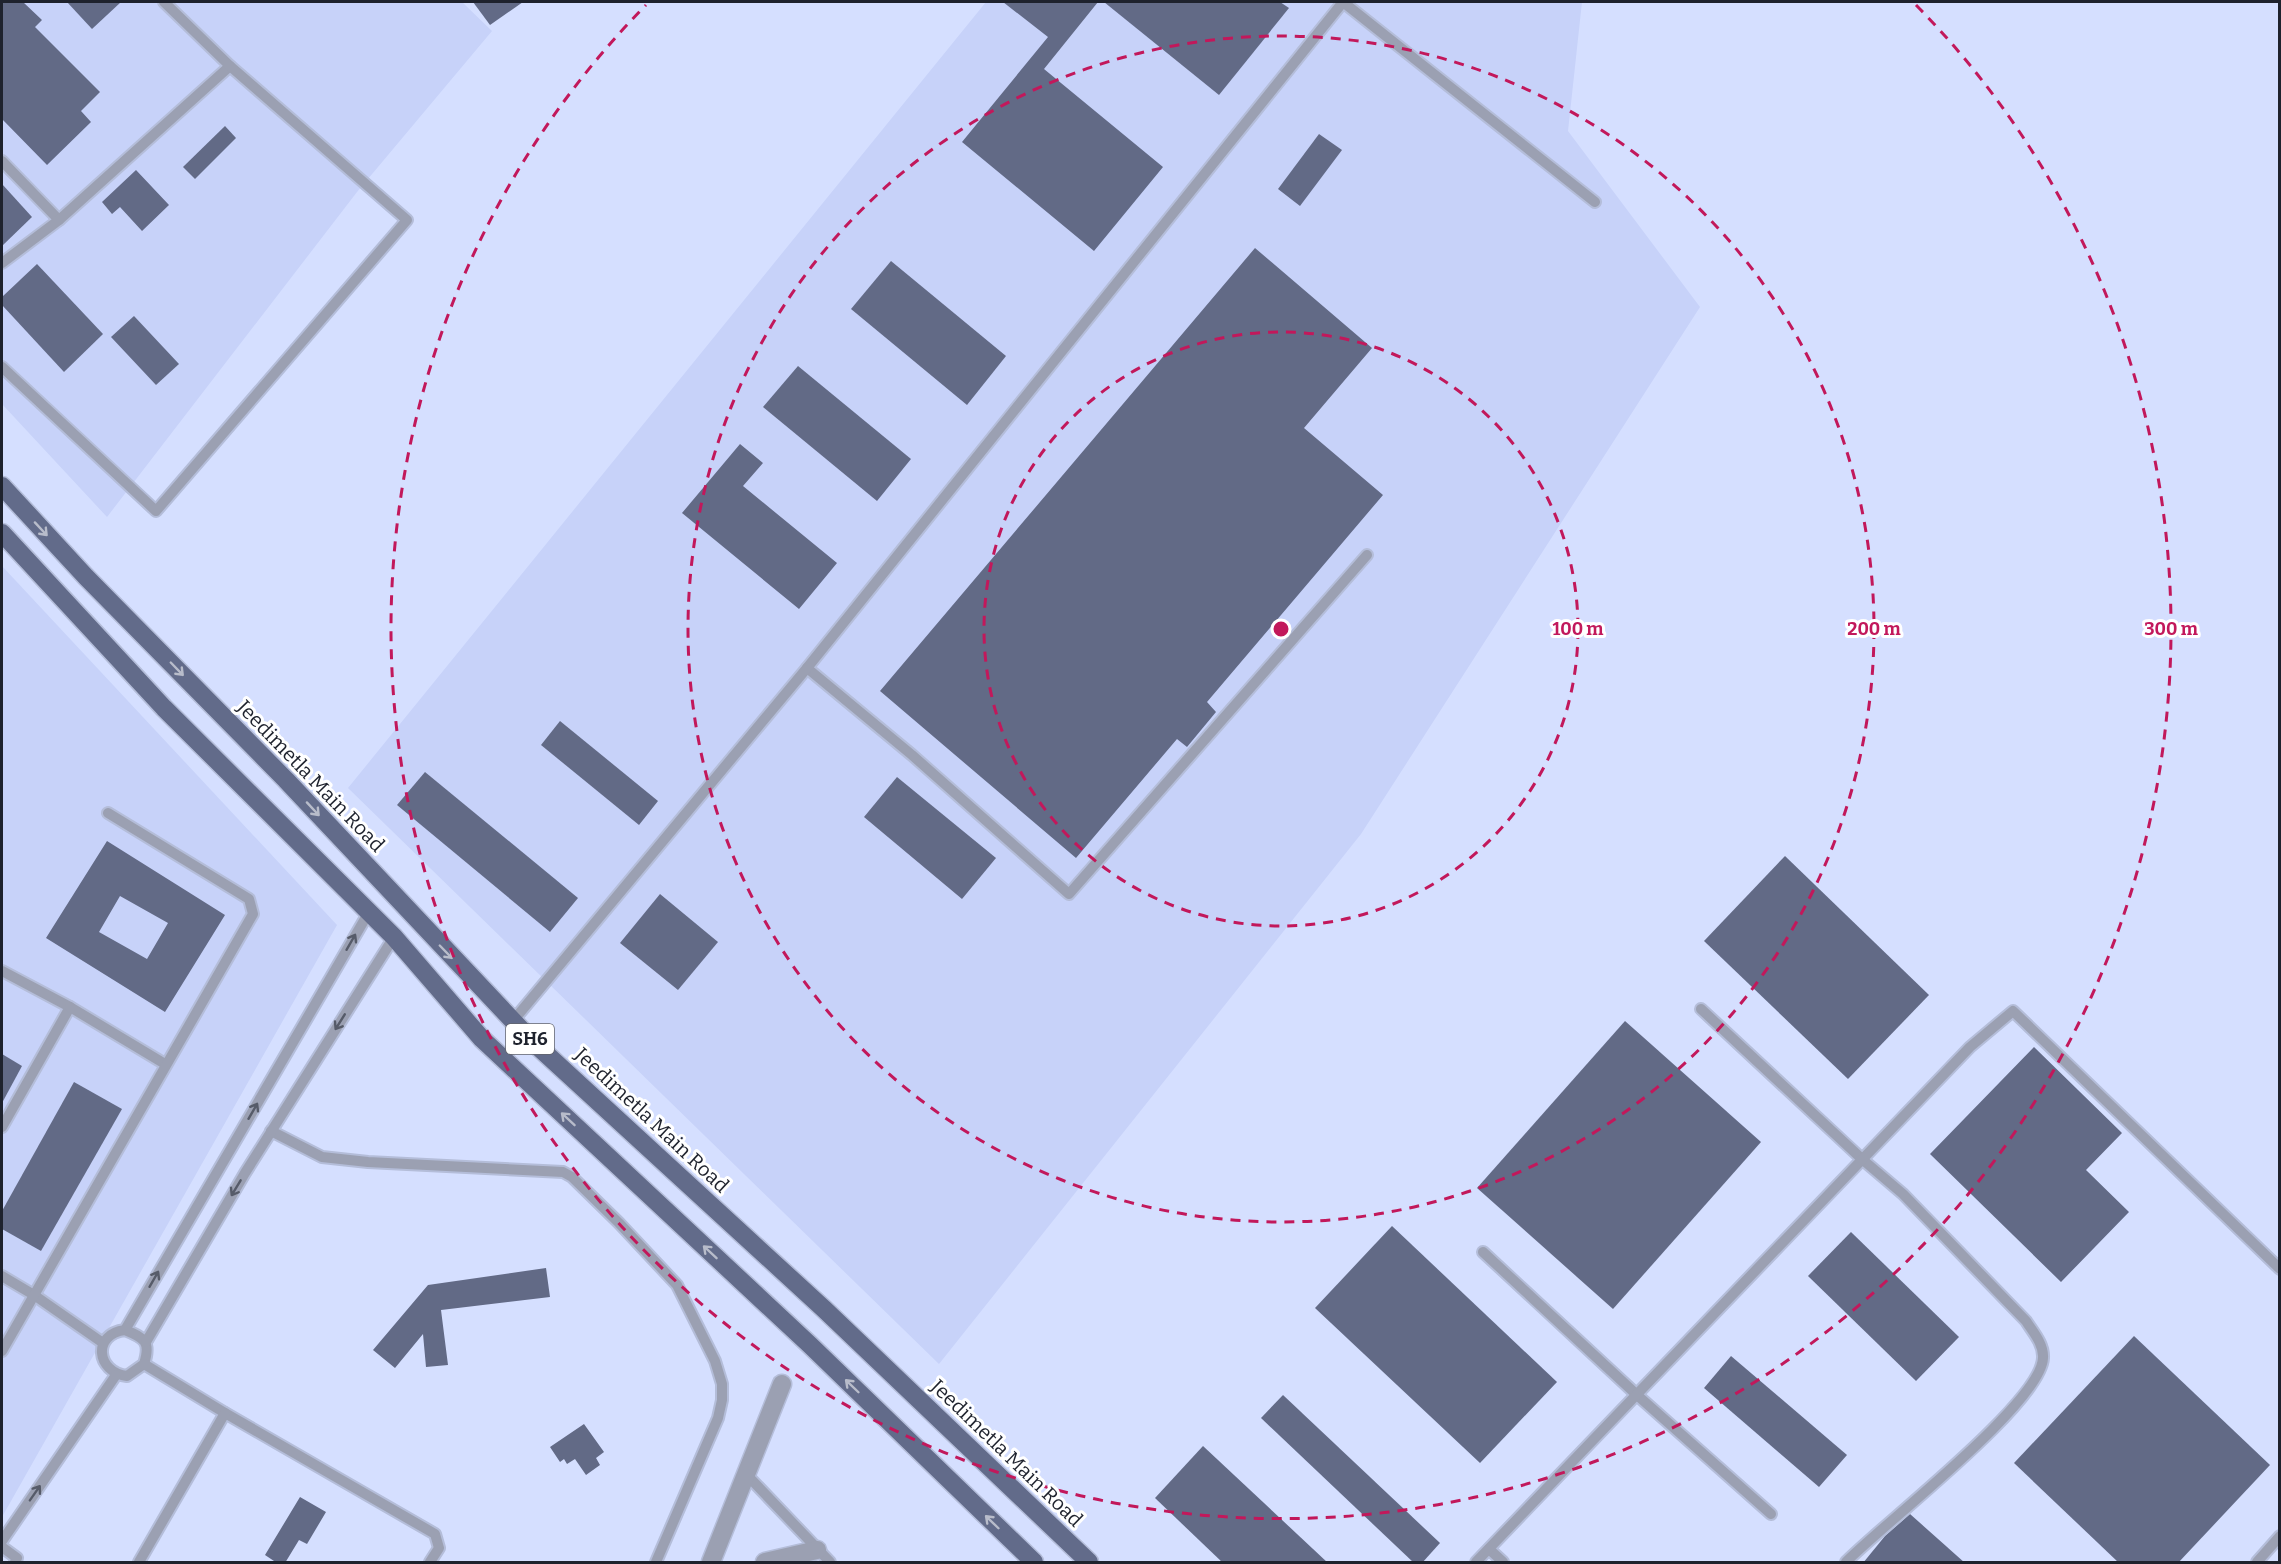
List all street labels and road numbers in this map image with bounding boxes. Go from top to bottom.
street label: Jeedimetla Main Road [232,694,390,857]
road number: SH6 [506,1024,554,1054]
street label: Jeedimetla Main Road [569,1042,734,1198]
street label: Jeedimetla Main Road [925,1374,1088,1532]

